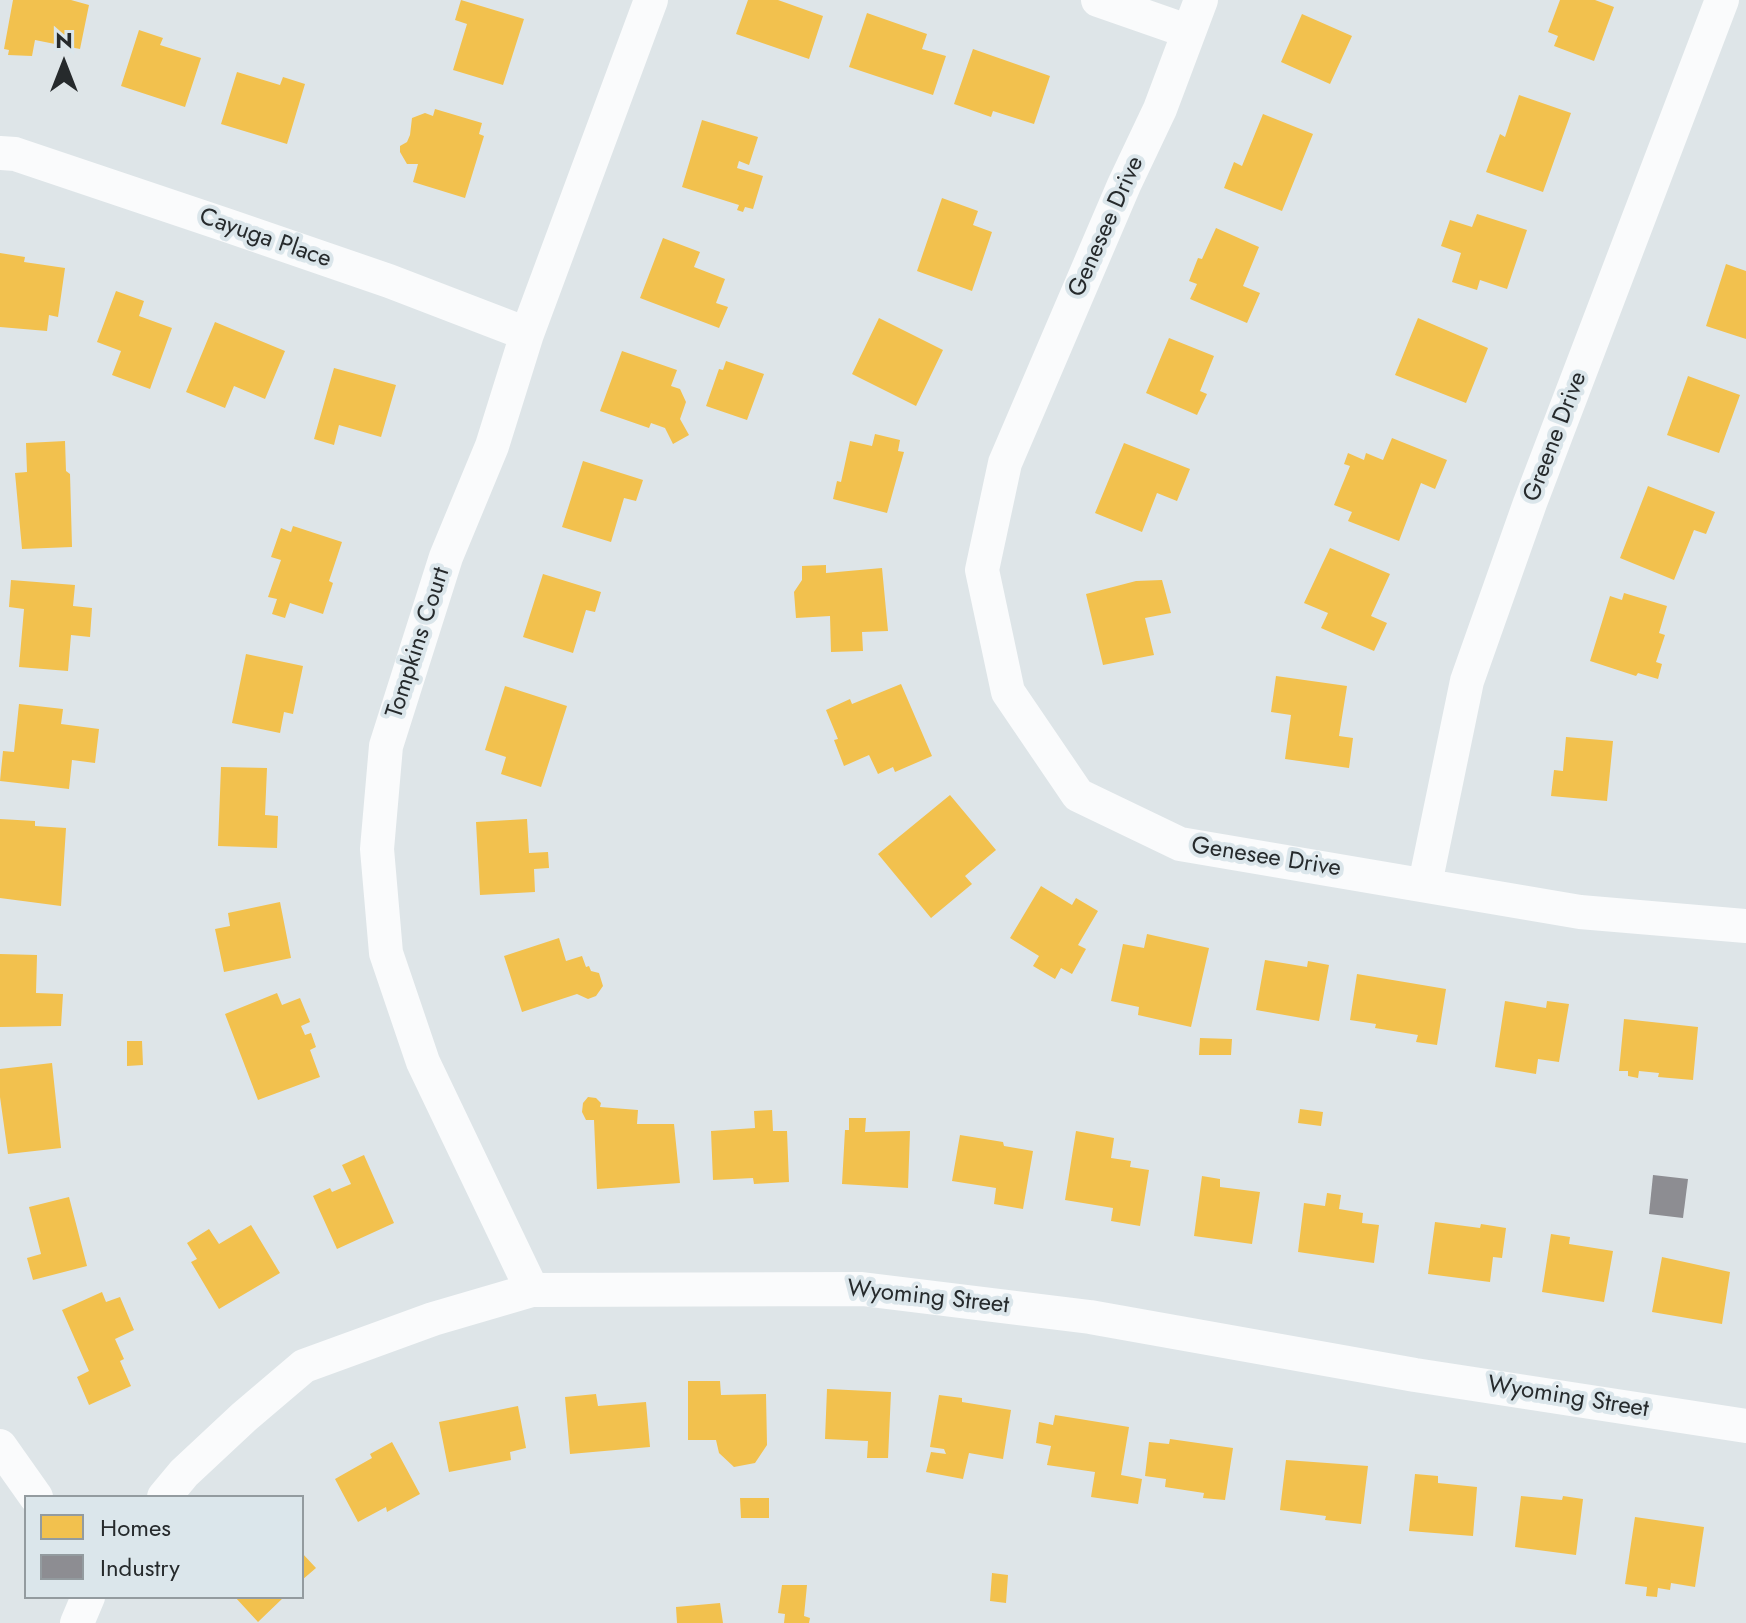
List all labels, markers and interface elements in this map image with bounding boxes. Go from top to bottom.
north arrow [24,24,104,104]
text: N [55,24,73,56]
street label: Genesee Drive [1063,152,1151,302]
street label: Cayuga Place [195,203,335,275]
street label: Greene Drive [1518,368,1594,506]
street label: Tompkins Court [381,564,457,722]
street label: Genesee Drive [1189,832,1343,884]
street label: Wyoming Street [846,1275,1010,1321]
street label: Wyoming Street [1485,1371,1651,1425]
legend [24,1495,304,1599]
text: Homes [100,1510,171,1545]
text: Industry [100,1550,180,1585]

